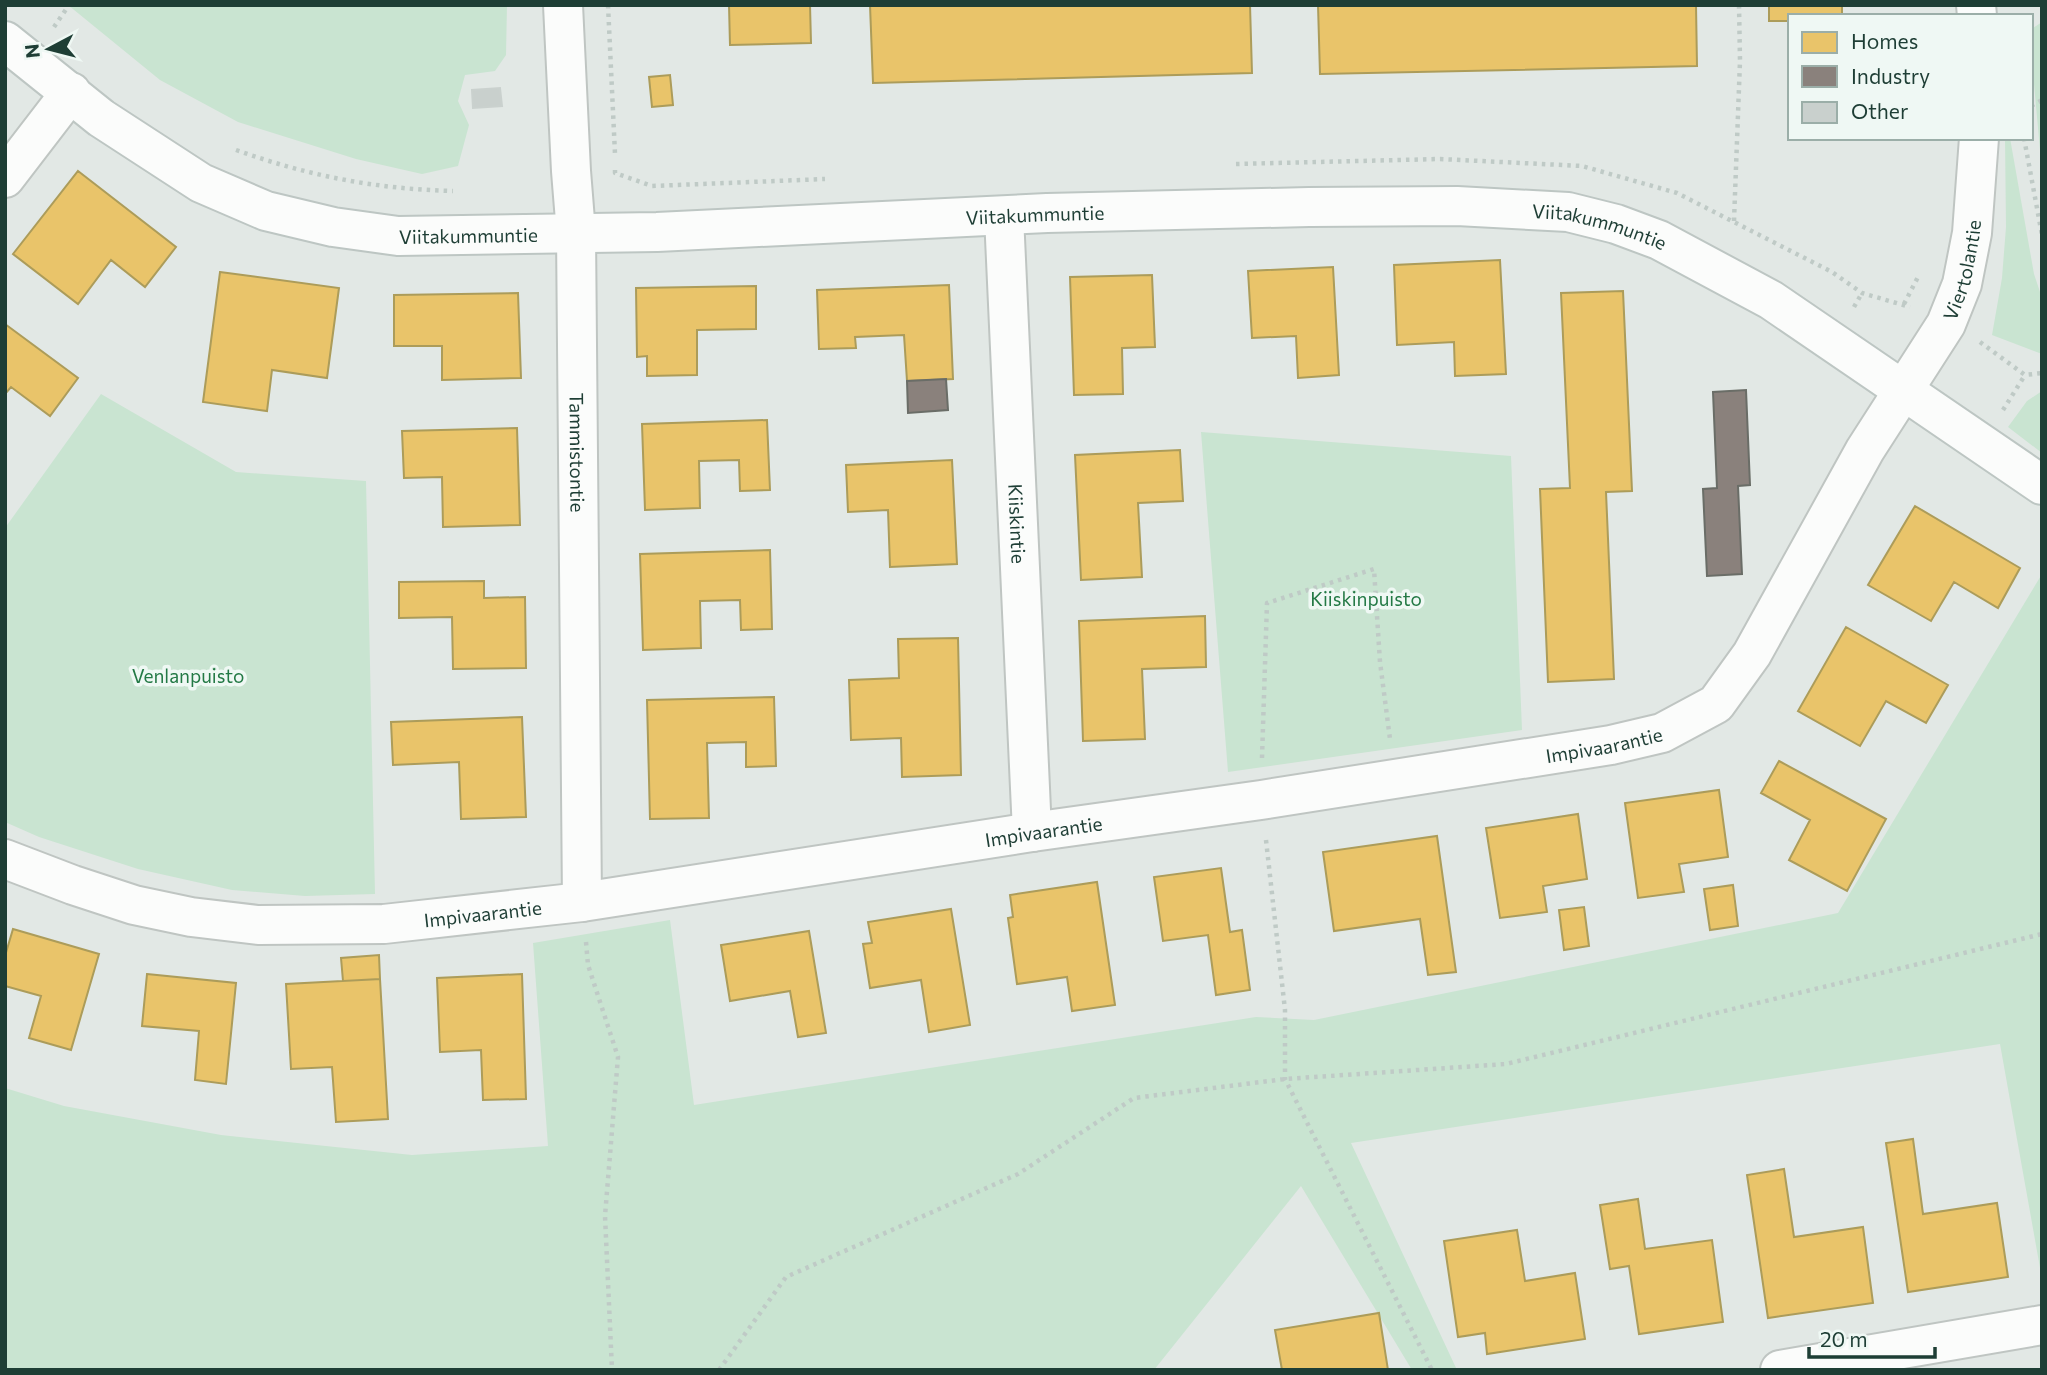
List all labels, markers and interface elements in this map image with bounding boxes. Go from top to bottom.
north arrow [14,14,84,84]
legend [1788,14,2033,140]
text: Homes [1851,28,1918,53]
text: N [19,43,44,60]
text: Industry [1851,63,1930,88]
text: Other [1851,98,1908,123]
street label: Viitakummuntie [1532,199,1671,254]
street label: Viitakummuntie [965,200,1105,228]
street label: Viertolantie [1937,219,1984,323]
street label: Viitakummuntie [399,222,538,247]
street label: Tammistontie [566,393,590,513]
street label: Kiiskintie [1005,483,1031,564]
park label: Kiiskinpuisto [1310,587,1422,610]
park label: Venlanpuisto [132,664,244,687]
street label: Impivaarantie [1544,722,1665,767]
street label: Impivaarantie [983,811,1104,851]
street label: Impivaarantie [423,895,543,931]
scale bar [1809,1316,1935,1360]
text: 20 m [1820,1326,1868,1351]

